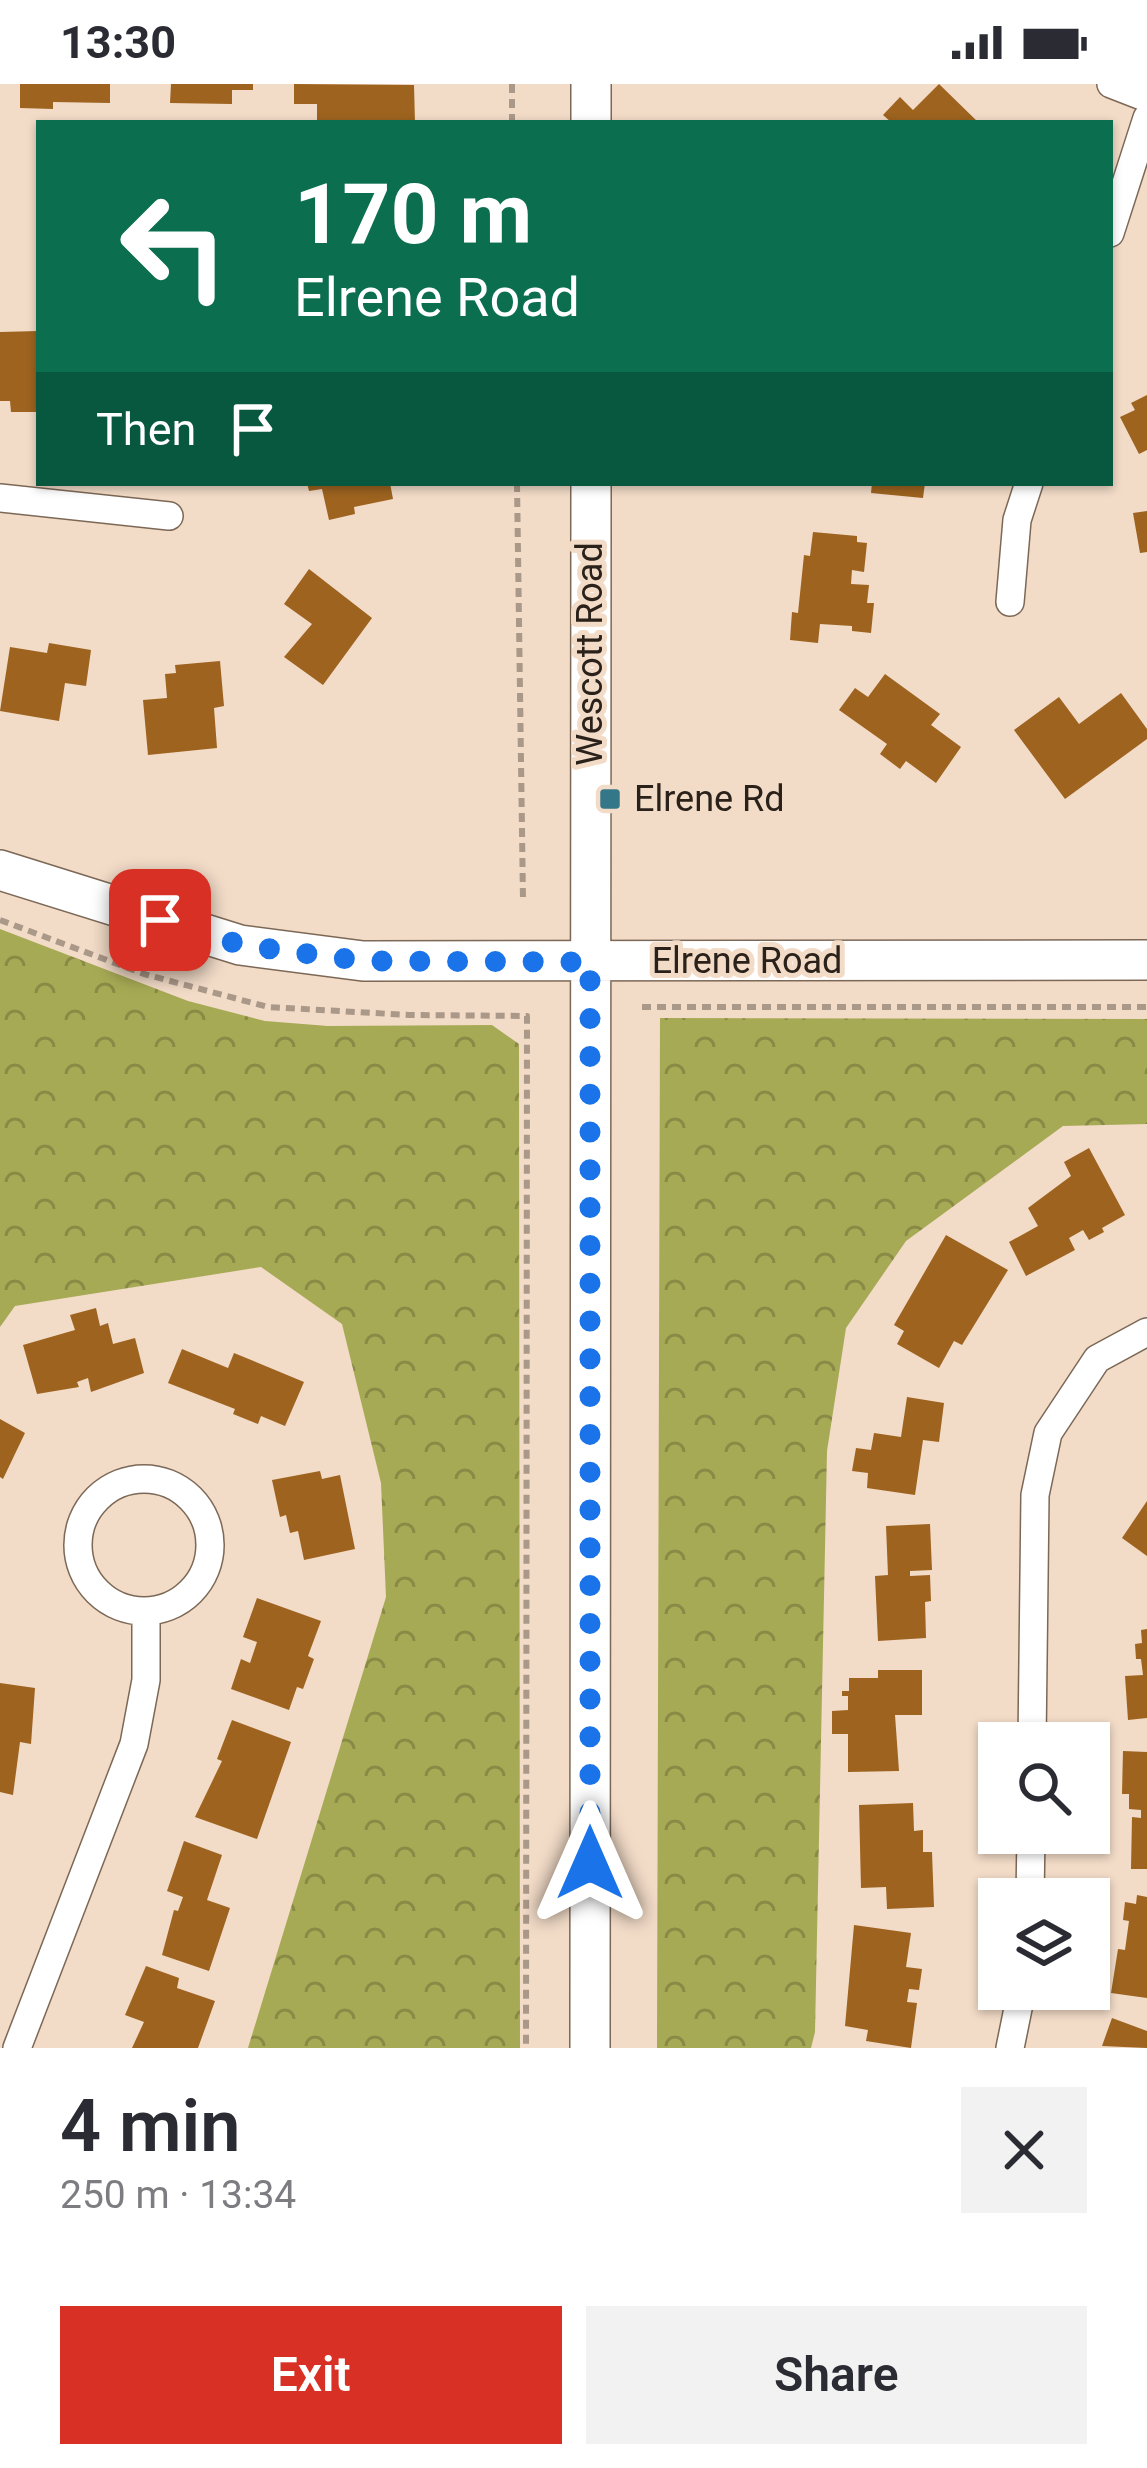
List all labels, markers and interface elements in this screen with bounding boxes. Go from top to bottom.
text: 13:30 [60,16,176,69]
text: 170 m [294,165,532,264]
icon: left [96,168,252,324]
text: Elrene Road [294,266,580,329]
icon: arrive [220,396,286,462]
text: Then [96,403,196,456]
street label: Wescott Road [569,542,611,766]
place label: Elrene Rd [634,778,785,820]
marker: Elrene Rd [597,786,623,812]
pin [109,869,211,971]
icon: arrive [127,887,193,953]
street label: Elrene Road [652,940,842,982]
map controls [978,1722,1110,2010]
button: search [978,1722,1110,1854]
position arrow [527,1800,653,1926]
button: layers [978,1878,1110,2010]
text: 4 min [60,2084,241,2169]
button: close [961,2087,1087,2213]
text: 250 m · 13:34 [60,2172,296,2218]
button: Exit [60,2306,562,2444]
button: Share [586,2306,1087,2444]

